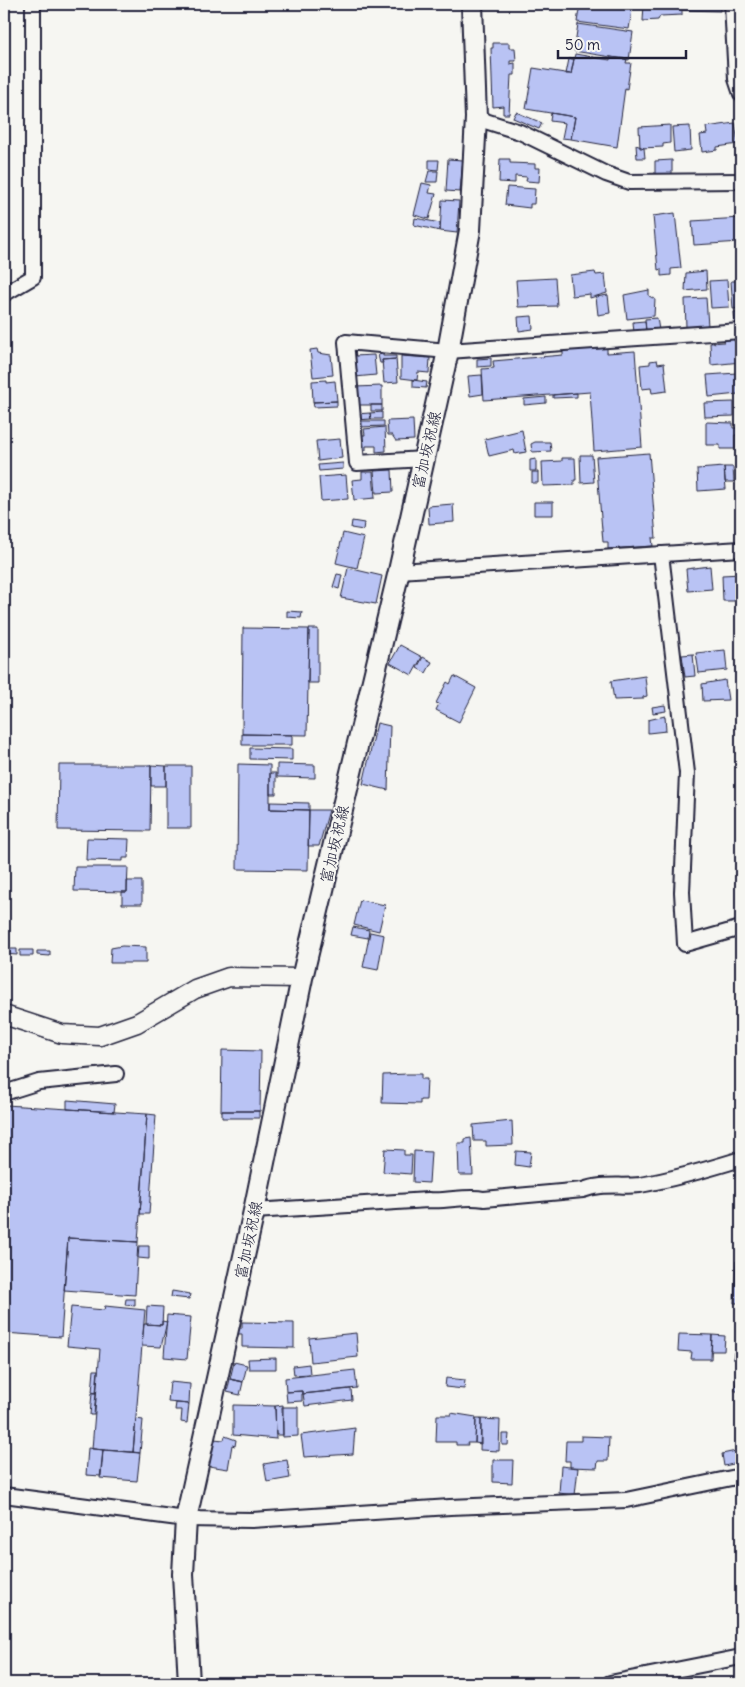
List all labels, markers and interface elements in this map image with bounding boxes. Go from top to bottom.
scale bar [558,28,685,60]
text: 50 m [565,35,600,54]
street label: 富加坂祝線 [407,409,445,491]
street label: 富加坂祝線 [315,803,353,885]
street label: 富加坂祝線 [230,1199,266,1281]

